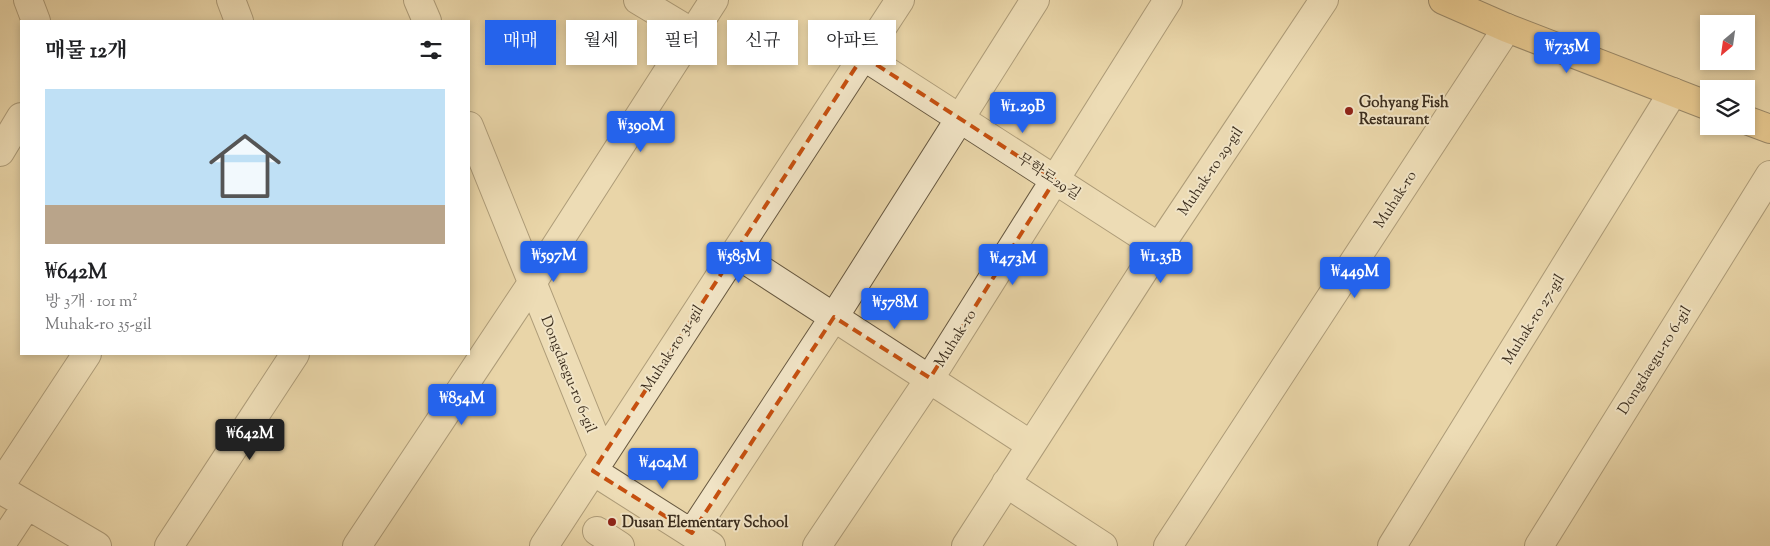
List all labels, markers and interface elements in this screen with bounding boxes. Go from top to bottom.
north arrow [1700,15,1755,70]
map controls [1700,15,1755,135]
chip: 매매 [485,20,556,65]
chip: 월세 [566,20,637,65]
chip: 필터 [647,20,717,65]
chip: 신규 [727,20,798,65]
chip: 아파트 [808,20,896,65]
pin: ₩735M [1532,32,1602,74]
icon: filters [417,36,445,64]
text: ₩735M [1545,36,1589,59]
text: 매물 12개 [45,37,127,67]
button: layers [1700,80,1755,135]
pin: ₩1.29B [982,92,1064,134]
place label: Gohyang Fish Restaurant [1359,93,1449,131]
text: ₩1.29B [1001,96,1045,119]
marker: Gohyang Fish Restaurant [1343,105,1355,117]
pin: ₩390M [606,110,676,153]
text: ₩390M [618,115,664,138]
icon: home [200,121,290,211]
street label: Muhak-ro 29-gil [1174,123,1249,220]
street label: 무학로29길 [1012,149,1084,206]
street label: Muhak-ro [1370,167,1423,233]
pin: ₩597M [519,240,589,283]
pin: ₩585M [704,242,774,284]
pin: ₩1.35B [1120,242,1202,284]
pin: ₩473M [978,244,1048,286]
text: ₩597M [531,245,577,268]
text: ₩585M [717,246,761,269]
text: ₩1.35B [1141,246,1181,269]
text: ₩473M [990,248,1036,271]
pin: ₩449M [1320,256,1390,299]
text: ₩642M [45,258,107,288]
text: ₩449M [1331,261,1379,284]
street label: Muhak-ro 27-gil [1498,271,1570,369]
pin: ₩578M [860,288,930,330]
text: 방 3개 · 101 m² [45,291,138,314]
text: ₩578M [872,292,918,315]
street label: Muhak-ro 31-gil [637,301,709,396]
street label: Dongdaegu-ro 6-gil [1613,302,1697,419]
street label: Muhak-ro [930,306,982,372]
street label: Dongdaegu-ro 6-gil [535,313,601,436]
text: Muhak-ro 35-gil [45,314,152,337]
pin: ₩854M [427,384,497,426]
text: ₩854M [439,388,485,411]
pin: ₩642M [215,418,285,461]
text: ₩642M [226,423,274,446]
pin: ₩404M [628,448,698,490]
text: ₩404M [639,452,687,475]
place label: Dusan Elementary School [622,513,789,534]
marker: Dusan Elementary School [606,516,618,528]

